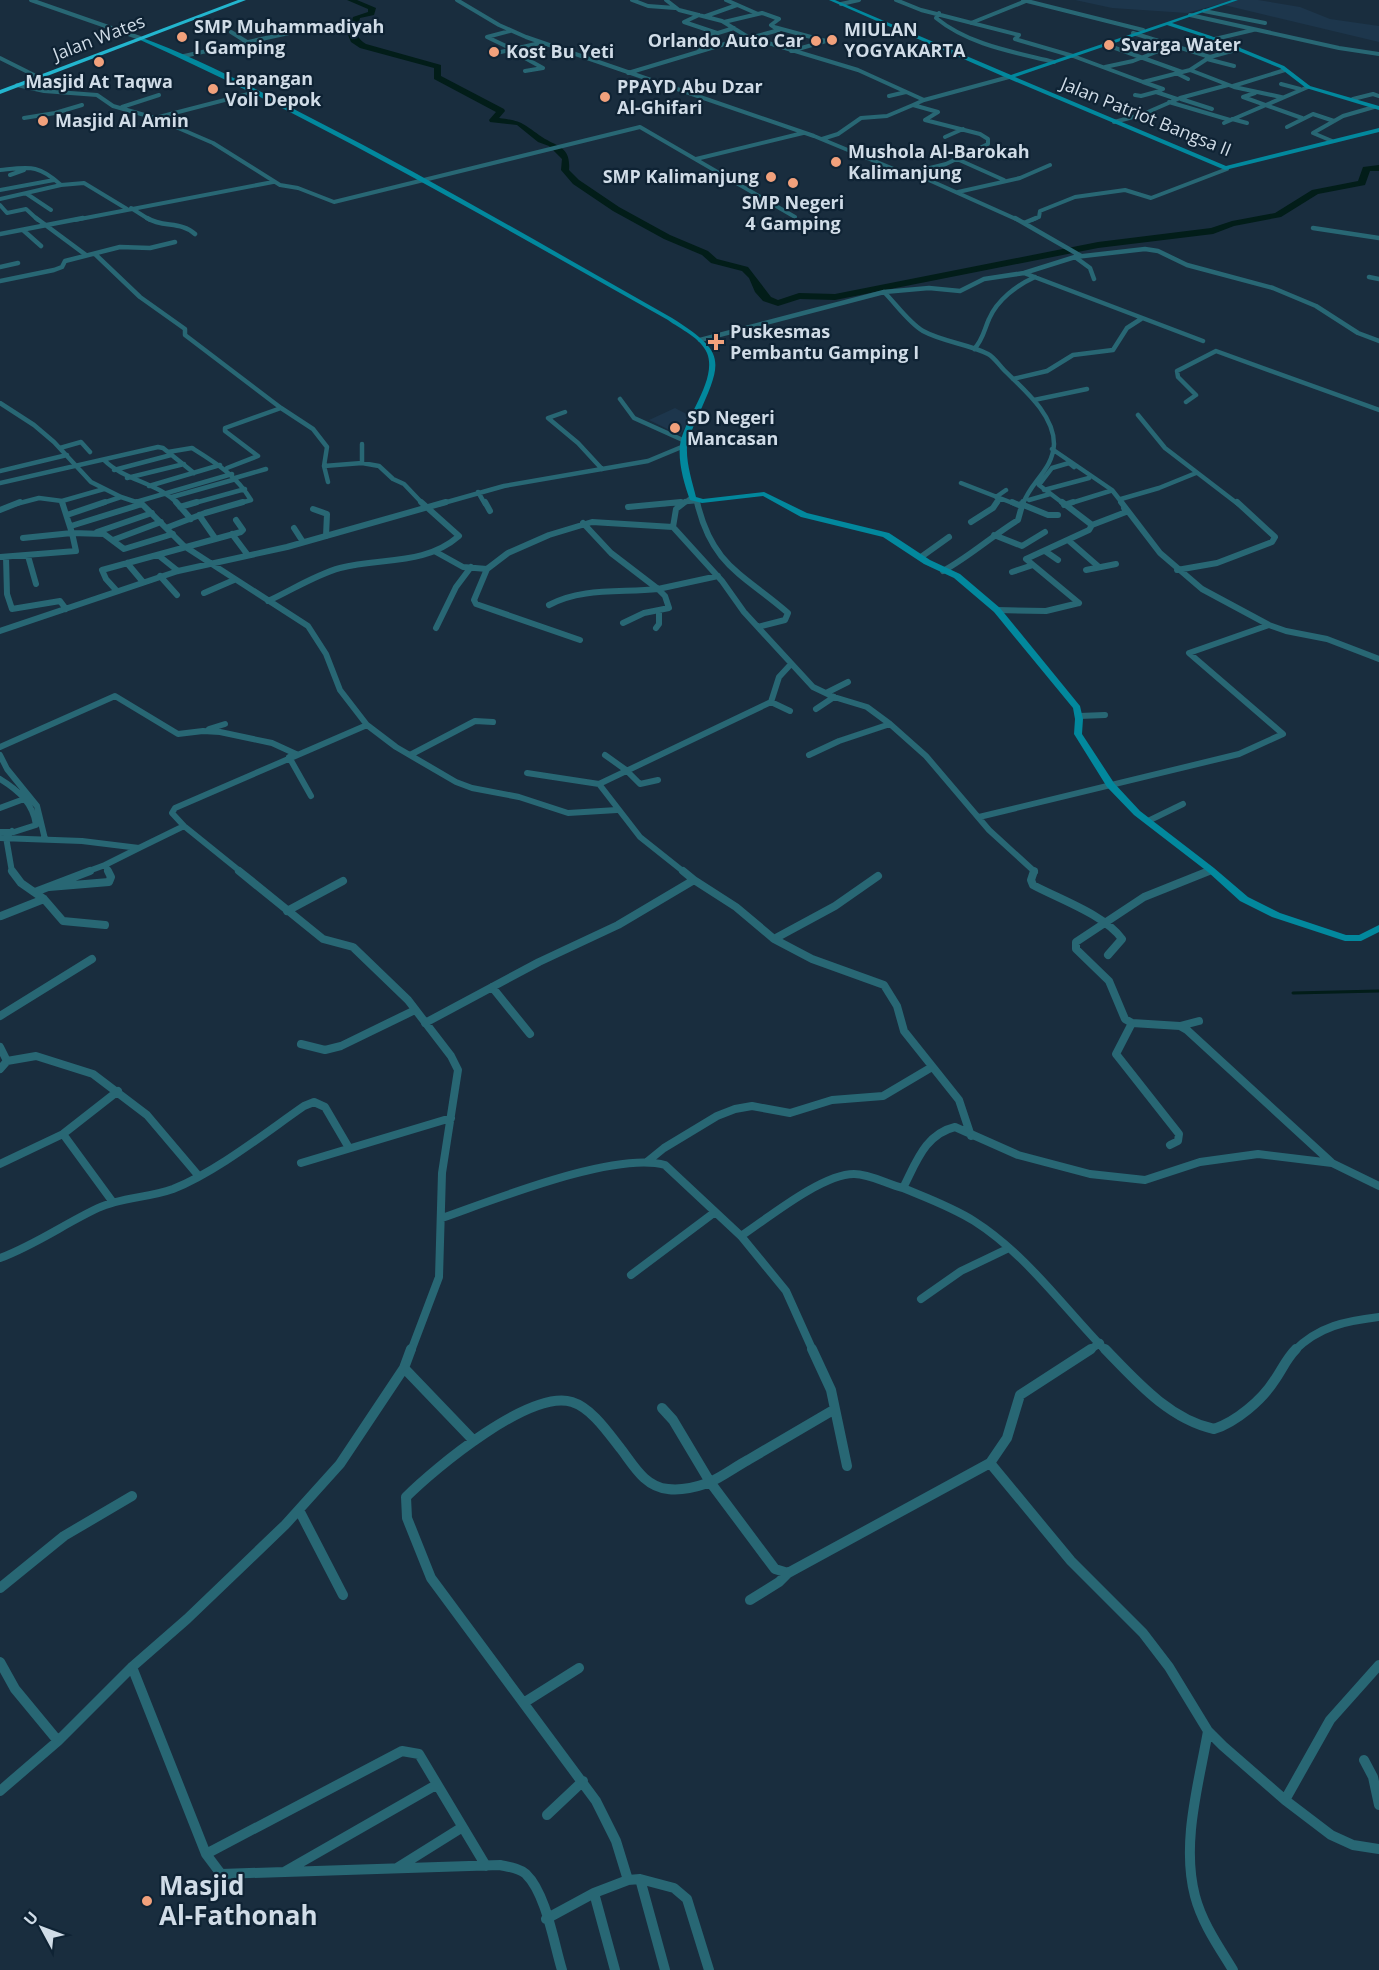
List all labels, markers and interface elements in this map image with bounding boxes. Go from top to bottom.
street label: Jalan Wates [47,9,148,66]
place label: SMP Muhammadiyah I Gamping [194,14,384,59]
place label: MIULAN YOGYAKARTA [844,17,966,62]
place label: Orlando Auto Car [648,28,804,52]
marker: SMP Muhammadiyah I Gamping [175,30,189,44]
place label: Svarga Water [1121,32,1241,56]
marker: MIULAN YOGYAKARTA [825,33,839,47]
marker: Orlando Auto Car [809,34,823,48]
marker: Svarga Water [1102,38,1116,52]
place label: Kost Bu Yeti [506,39,614,63]
marker: Kost Bu Yeti [487,45,501,59]
marker: Masjid At Taqwa [92,55,106,69]
place label: Lapangan Voli Depok [225,66,322,111]
place label: Masjid At Taqwa [25,69,173,93]
street label: Jalan Patriot Bangsa II [1056,70,1235,161]
place label: PPAYD Abu Dzar Al-Ghifari [617,74,763,119]
marker: Lapangan Voli Depok [206,82,220,96]
marker: PPAYD Abu Dzar Al-Ghifari [598,90,612,104]
place label: Masjid Al Amin [55,108,189,132]
marker: Masjid Al Amin [36,114,50,128]
place label: Mushola Al-Barokah Kalimanjung [848,139,1030,184]
marker: Mushola Al-Barokah Kalimanjung [829,155,843,169]
place label: SMP Kalimanjung [603,164,759,188]
marker: SMP Kalimanjung [764,170,778,184]
marker: SMP Negeri 4 Gamping [786,176,800,190]
place label: SMP Negeri 4 Gamping [742,190,844,235]
place label: Puskesmas Pembantu Gamping I [730,319,919,364]
marker: Puskesmas Pembantu Gamping I [707,333,725,351]
place label: SD Negeri Mancasan [687,405,778,450]
marker: SD Negeri Mancasan [668,421,682,435]
place label: Masjid Al-Fathonah [159,1867,318,1933]
marker: Masjid Al-Fathonah [140,1894,154,1908]
north arrow [12,1898,72,1958]
text: U [18,1906,43,1930]

